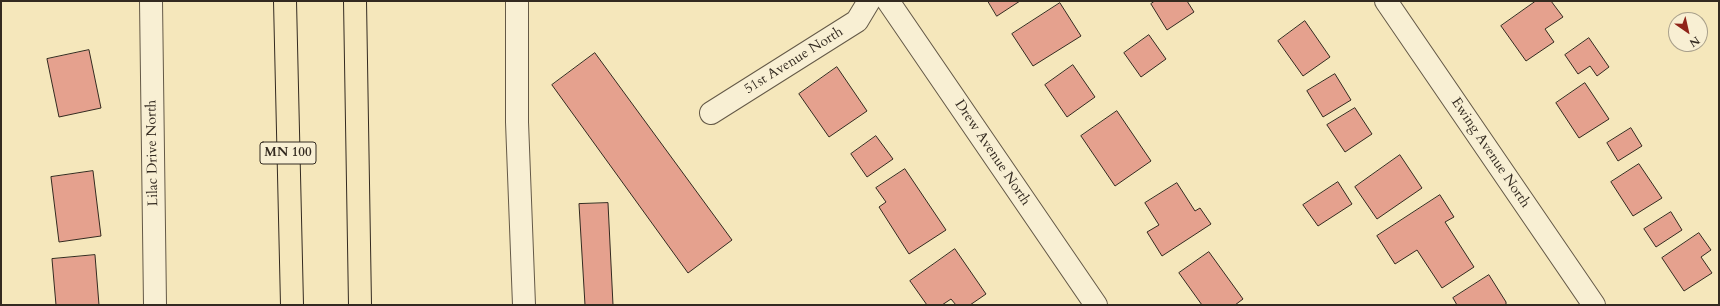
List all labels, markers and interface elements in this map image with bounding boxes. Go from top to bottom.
north arrow [1668,12,1708,52]
street label: 51st Avenue North [742,24,846,98]
text: N [1686,33,1703,50]
street label: Ewing Avenue North [1447,95,1533,211]
street label: Drew Avenue North [950,97,1034,209]
street label: Lilac Drive North [144,100,162,206]
road number: MN 100 [260,142,316,164]

